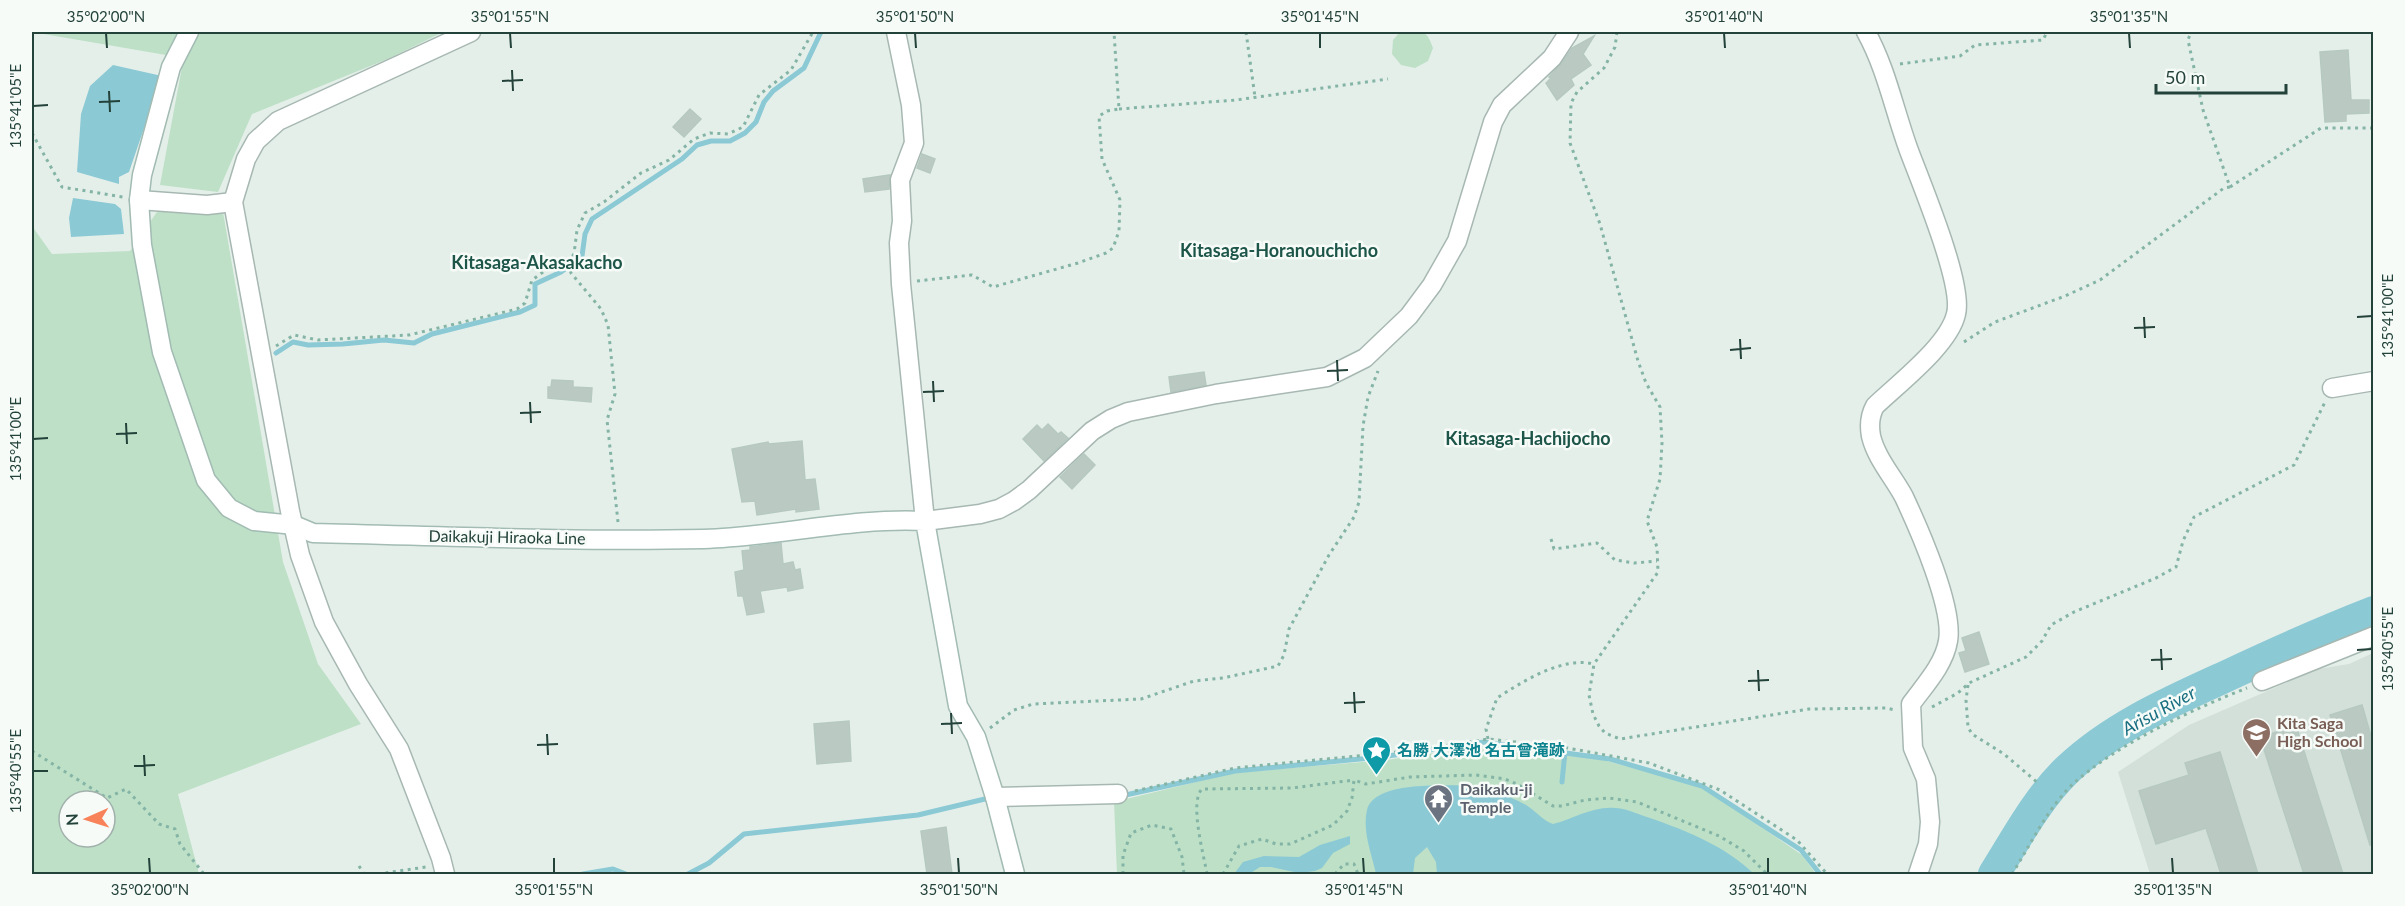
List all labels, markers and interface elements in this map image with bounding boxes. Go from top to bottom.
text: 35°02'00"N [67,7,145,25]
text: 35°01'55"N [471,7,549,25]
text: 35°01'50"N [876,7,954,25]
text: 35°01'45"N [1281,7,1359,25]
text: 35°01'40"N [1685,7,1763,25]
text: 35°01'35"N [2090,7,2168,25]
scale bar [2156,57,2286,95]
text: 135°41'05"E [6,64,24,148]
text: 50 m [2165,66,2205,88]
district label: Kitasaga-Horanouchicho [1180,239,1378,261]
district label: Kitasaga-Akasakacho [451,251,623,273]
text: 135°41'00"E [2378,274,2396,358]
text: 135°41'00"E [6,397,24,481]
district label: Kitasaga-Hachijocho [1445,427,1611,449]
street label: Daikakuji Hiraoka Line [428,526,586,547]
text: 135°40'55"E [2378,607,2396,691]
water label: Arisu River [2117,681,2200,740]
place label: Kita Saga High School [2277,713,2363,750]
school or university icon: Kita Saga High School [2240,716,2272,758]
text: 135°40'55"E [6,729,24,813]
place icon: 名勝 大澤池 名古曾滝跡 [1360,734,1392,776]
place label: 名勝 大澤池 名古曾滝跡 [1397,740,1565,759]
place label: Daikaku-ji Temple [1460,779,1533,816]
temple icon: Daikaku-ji Temple [1423,782,1455,824]
north arrow [57,789,117,849]
text: N [62,813,81,826]
text: 35°02'00"N [111,880,189,898]
text: 35°01'55"N [515,880,593,898]
text: 35°01'50"N [920,880,998,898]
text: 35°01'45"N [1325,880,1403,898]
text: 35°01'40"N [1729,880,1807,898]
text: 35°01'35"N [2134,880,2212,898]

